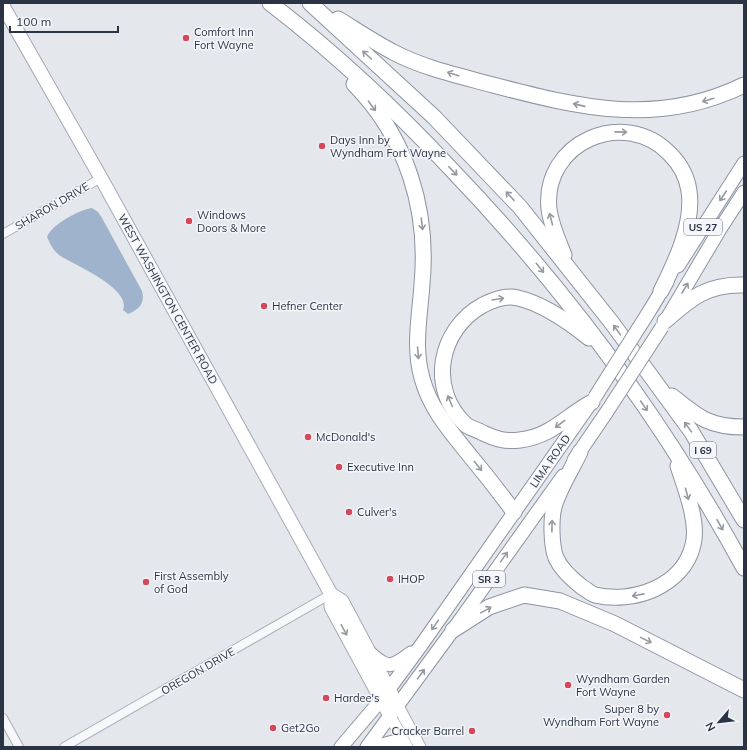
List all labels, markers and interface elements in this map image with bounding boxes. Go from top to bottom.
scale bar [10,8,118,34]
text: 100 m [16,14,51,29]
place label: Comfort Inn Fort Wayne [194,25,254,52]
marker: Comfort Inn Fort Wayne [181,33,191,43]
one-way arrow [362,51,373,60]
one-way arrow [447,70,460,77]
one-way arrow [701,97,714,104]
one-way arrow [368,100,376,111]
one-way arrow [573,101,586,109]
one-way arrow [614,128,627,136]
place label: Days Inn by Wyndham Fort Wayne [330,133,446,160]
marker: Days Inn by Wyndham Fort Wayne [317,141,327,151]
one-way arrow [448,166,458,176]
street label: SHARON DRIVE [12,179,92,233]
one-way arrow [719,190,727,201]
one-way arrow [505,191,514,201]
place label: Windows Doors & More [197,208,266,235]
street label: WEST WASHINGTON CENTER ROAD [115,211,221,387]
one-way arrow [547,213,555,226]
marker: Windows Doors & More [184,216,194,226]
one-way arrow [418,217,426,230]
road number: US 27 [684,219,722,235]
one-way arrow [535,262,544,273]
one-way arrow [681,282,689,294]
one-way arrow [492,295,505,303]
place label: Hefner Center [272,299,343,313]
marker: Hefner Center [259,301,269,311]
one-way arrow [613,324,621,335]
one-way arrow [415,346,422,359]
one-way arrow [445,395,453,407]
one-way arrow [640,400,648,411]
one-way arrow [555,420,566,429]
one-way arrow [684,422,692,433]
place label: McDonald's [316,430,376,444]
marker: McDonald's [303,432,313,442]
street label: LIMA ROAD [527,432,573,490]
road number: I 69 [690,442,716,458]
place label: Executive Inn [347,460,414,474]
one-way arrow [474,460,482,471]
marker: Executive Inn [334,462,344,472]
one-way arrow [684,487,691,500]
place label: Culver's [357,505,397,519]
marker: Culver's [344,507,354,517]
one-way arrow [717,519,725,531]
one-way arrow [549,520,556,533]
one-way arrow [500,552,508,563]
place label: First Assembly of God [154,569,229,596]
road number: SR 3 [473,571,505,587]
place label: IHOP [398,572,425,586]
marker: IHOP [385,574,395,584]
marker: First Assembly of God [141,577,151,587]
one-way arrow [632,591,645,599]
one-way arrow [480,605,492,613]
one-way arrow [431,619,439,630]
one-way arrow [340,624,348,636]
one-way arrow [640,637,652,644]
street label: OREGON DRIVE [159,644,237,698]
one-way arrow [417,669,425,680]
place label: Wyndham Garden Fort Wayne [576,672,670,699]
marker: Wyndham Garden Fort Wayne [563,680,573,690]
place label: Hardee's [334,691,379,705]
marker: Hardee's [321,693,331,703]
place label: Super 8 by Wyndham Fort Wayne [543,702,659,729]
north arrow [699,702,739,742]
marker: Super 8 by Wyndham Fort Wayne [662,710,672,720]
text: N [702,720,718,734]
place label: Get2Go [281,721,320,735]
marker: Get2Go [268,723,278,733]
place label: Cracker Barrel [392,724,464,738]
marker: Cracker Barrel [467,726,477,736]

